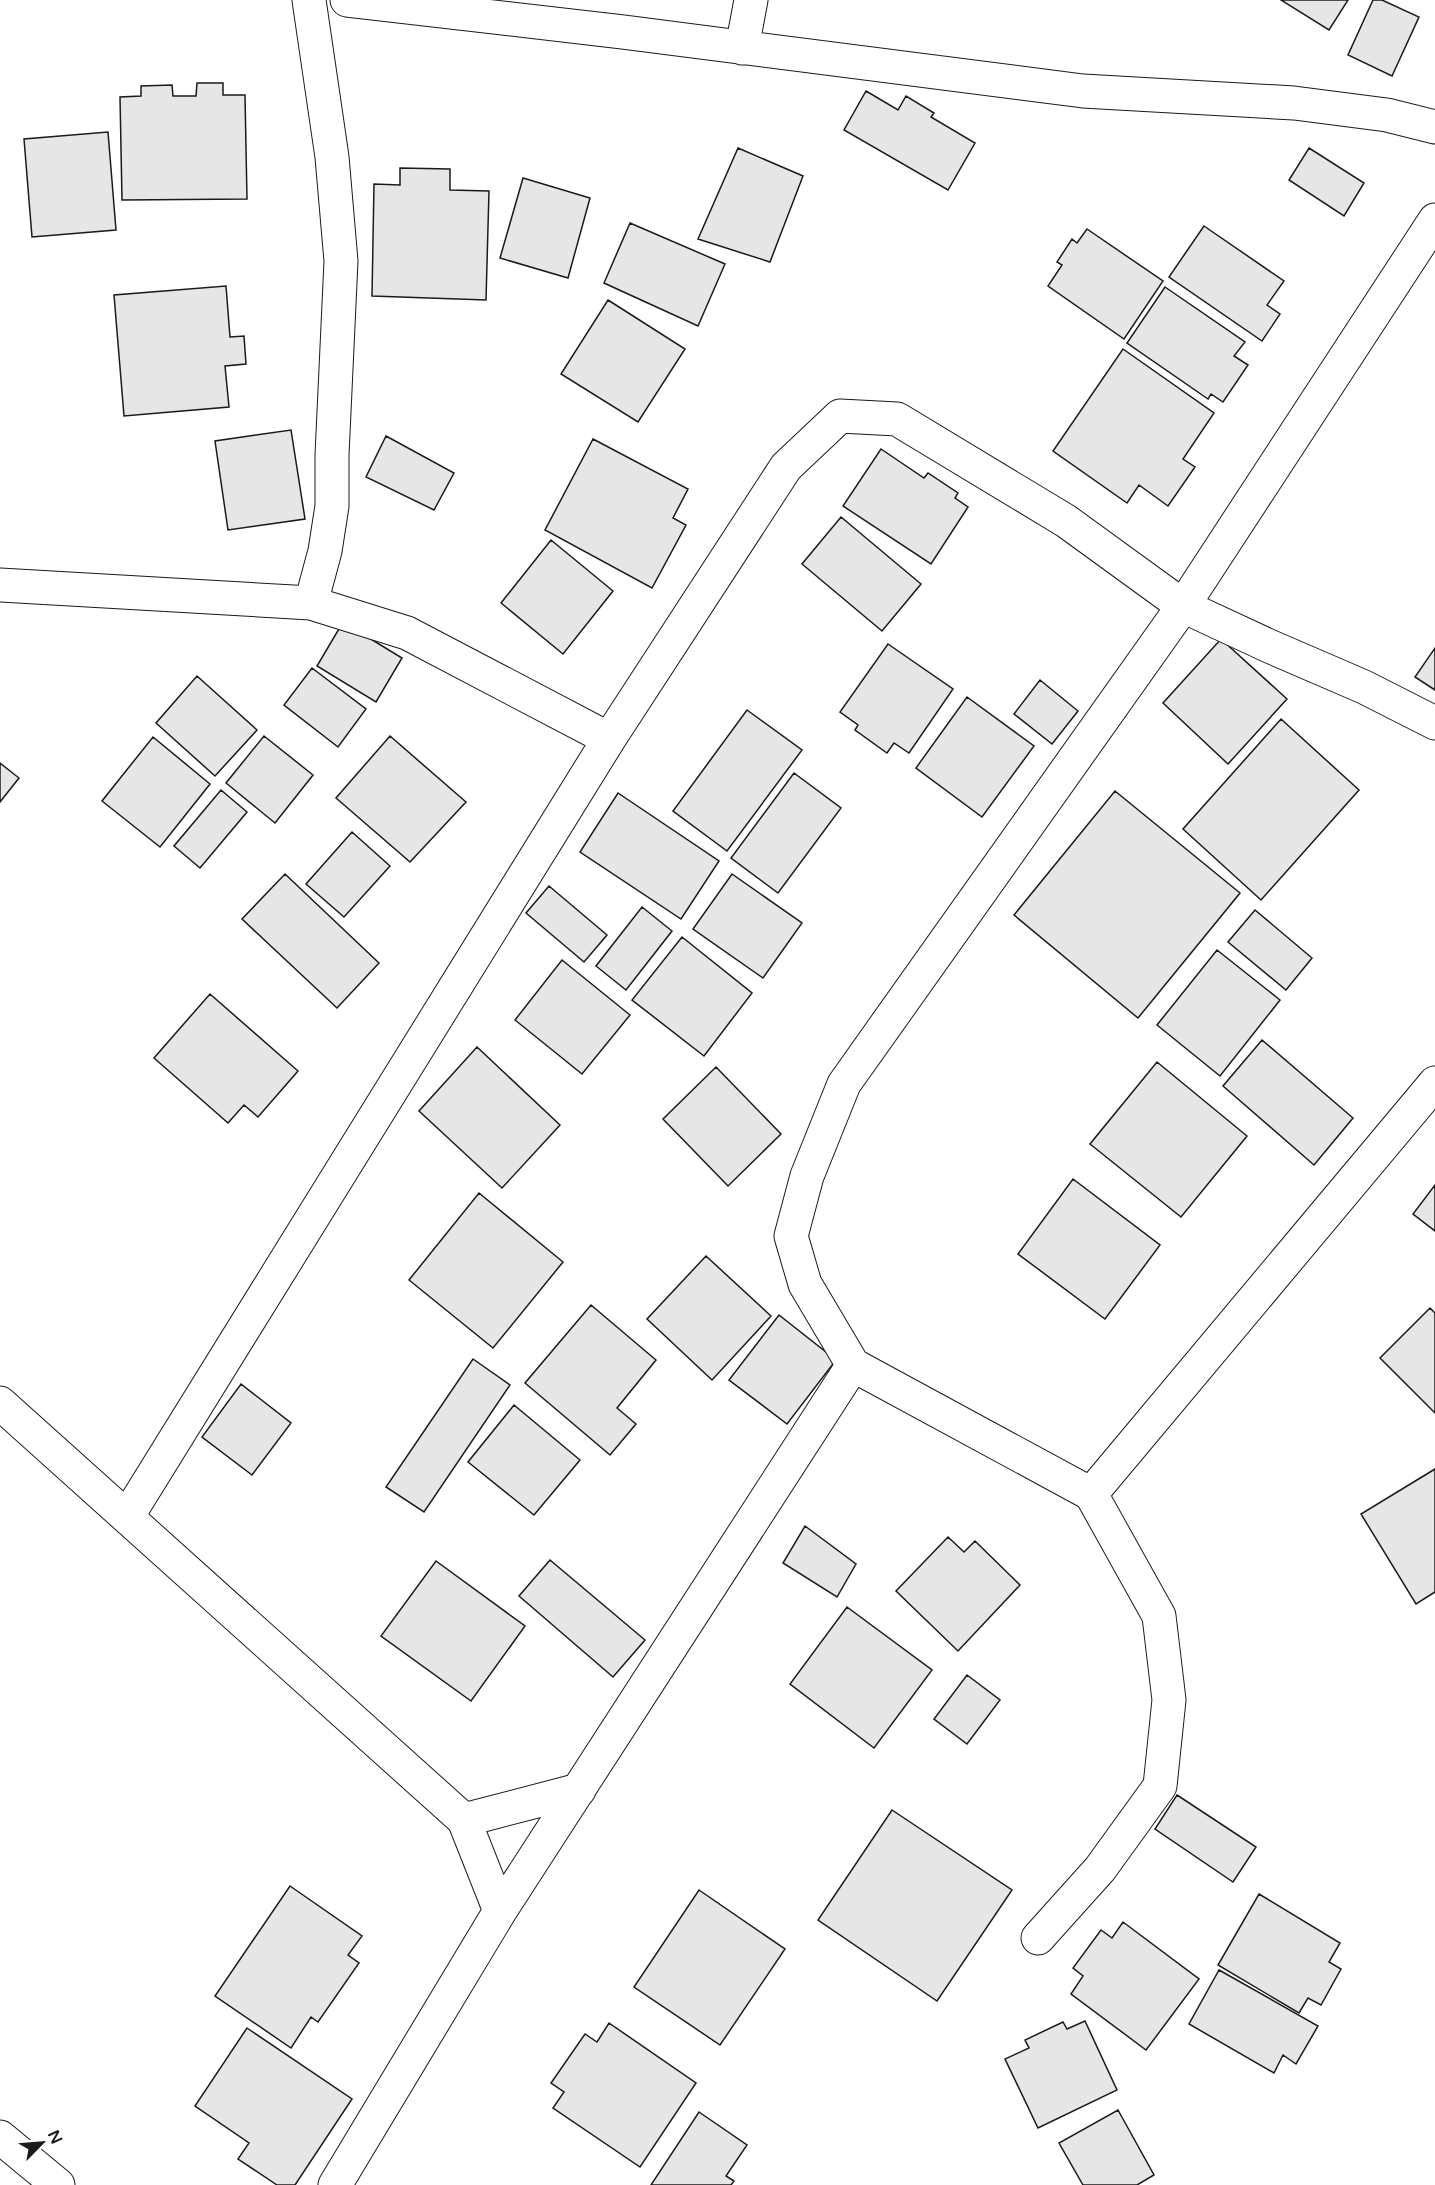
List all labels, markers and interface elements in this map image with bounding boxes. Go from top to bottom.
north arrow [12,2113,72,2173]
text: N [43,2127,66,2147]

